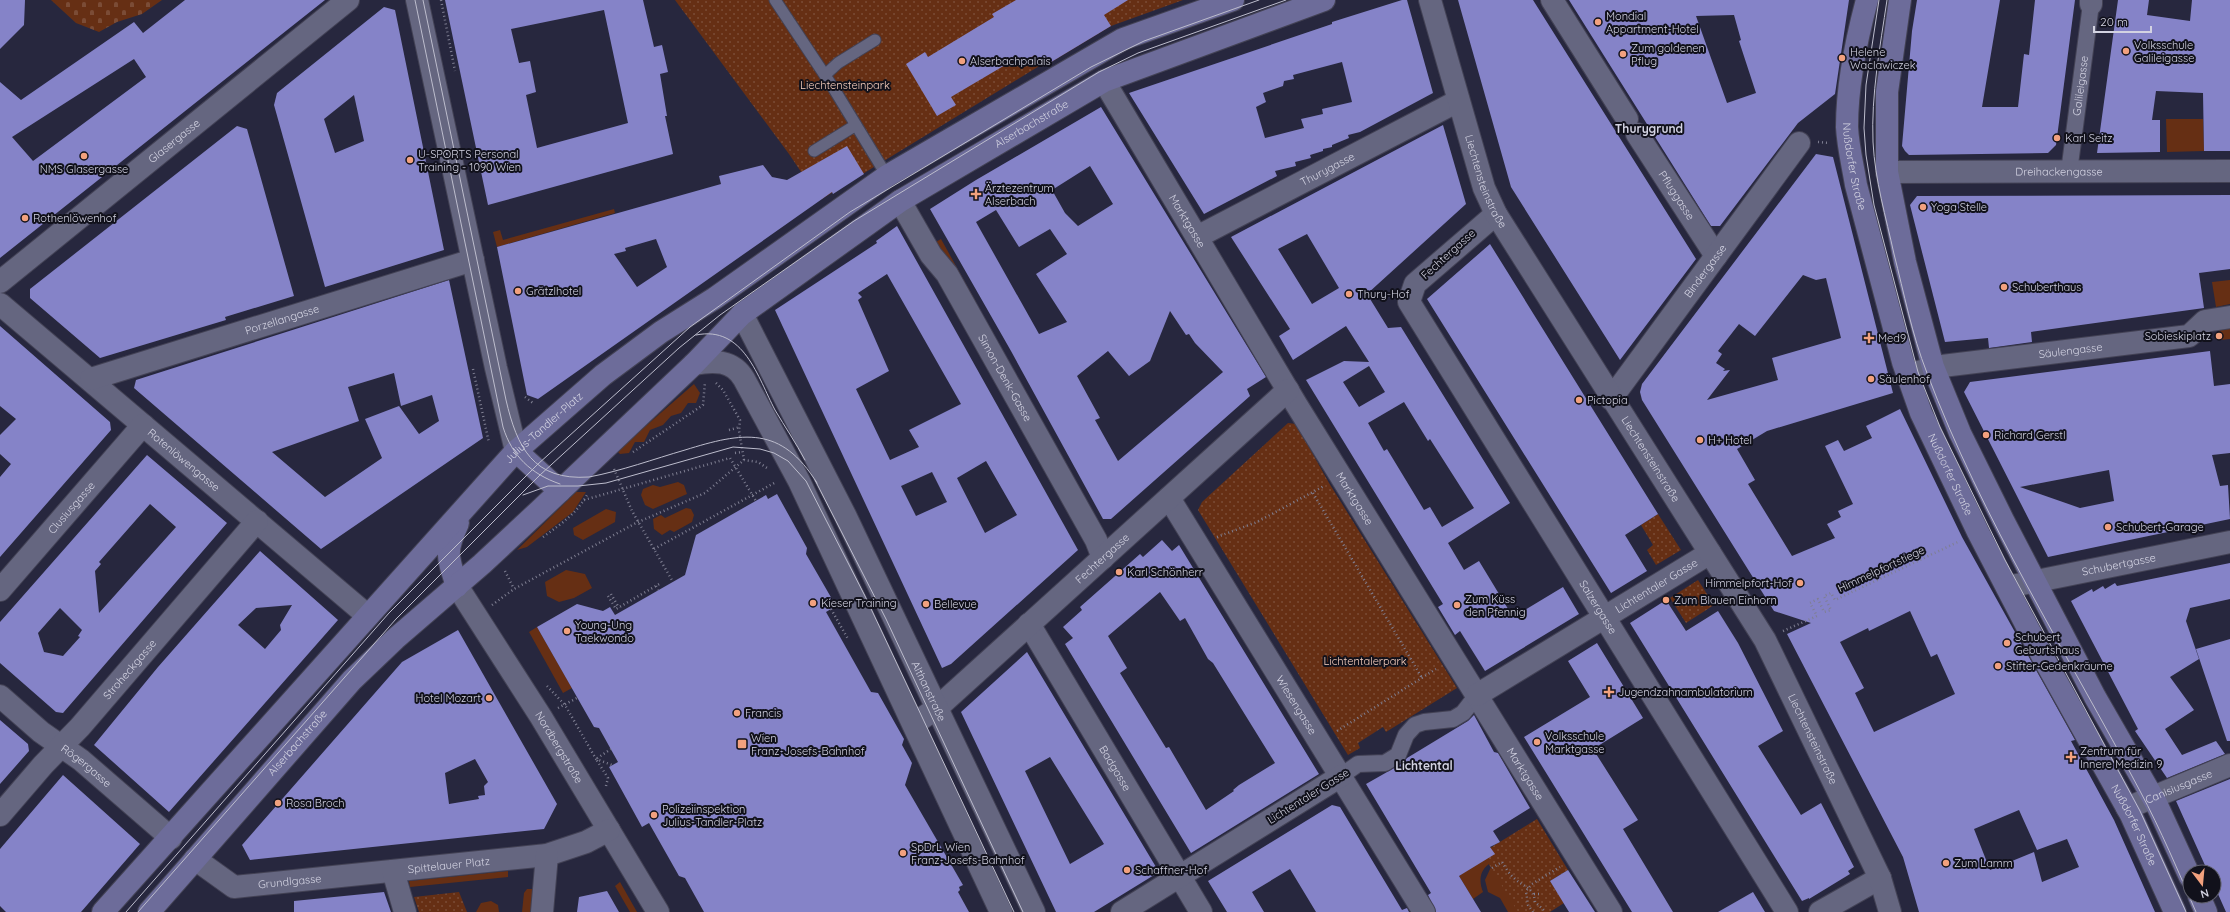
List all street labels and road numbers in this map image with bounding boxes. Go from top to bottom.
street label: Galileigasse [2069,55,2091,117]
street label: Alserbachstraße [992,97,1071,151]
street label: Glasergasse [145,116,203,166]
street label: Nußdorfer Straße [1840,122,1869,212]
street label: Liechtensteinstraße [1462,133,1510,231]
street label: Thurygasse [1298,149,1357,189]
street label: Dreihackengasse [2015,164,2103,179]
street label: Pfluggasse [1656,168,1698,223]
street label: Marktgasse [1166,192,1209,250]
street label: Fechtergasse [1418,226,1478,282]
street label: Bindergasse [1681,241,1729,300]
street label: Porzellangasse [243,301,321,338]
street label: Simon-Denk-Gasse [975,332,1035,424]
street label: Säulengasse [2038,340,2103,361]
street label: Julius-Tandler-Platz [501,389,586,466]
street label: Liechtensteinstraße [1618,413,1683,505]
street label: Rotenlöwengasse [145,425,223,494]
street label: Nußdorfer Straße [1925,431,1976,518]
street label: Marktgasse [1333,470,1376,528]
street label: Clusiusgasse [45,479,98,537]
street label: Fechtergasse [1072,530,1132,586]
street label: Himmelpfortstiege [1835,543,1927,595]
street label: Schubertgasse [2080,550,2157,579]
street label: Lichtentaler Gasse [1613,555,1700,616]
street label: Salzergasse [1576,578,1620,637]
street label: Stroheckgasse [100,636,159,702]
street label: Althanstraße [909,659,949,724]
street label: Wiesengasse [1273,673,1320,737]
street label: Liechtensteinstraße [1785,691,1841,787]
street label: Alserbachstraße [265,707,330,779]
street label: Nordbergstraße [532,709,586,786]
street label: Rögergasse [58,741,114,790]
street label: Badgasse [1096,743,1134,794]
street label: Marktgasse [1504,745,1547,803]
street label: Lichtentaler Gasse [1265,765,1351,827]
street label: Canisiusgasse [2143,766,2214,807]
street label: Nußdorfer Straße [2108,782,2160,868]
street label: Spittelauer Platz [407,854,491,876]
street label: Grundlgasse [257,871,322,892]

